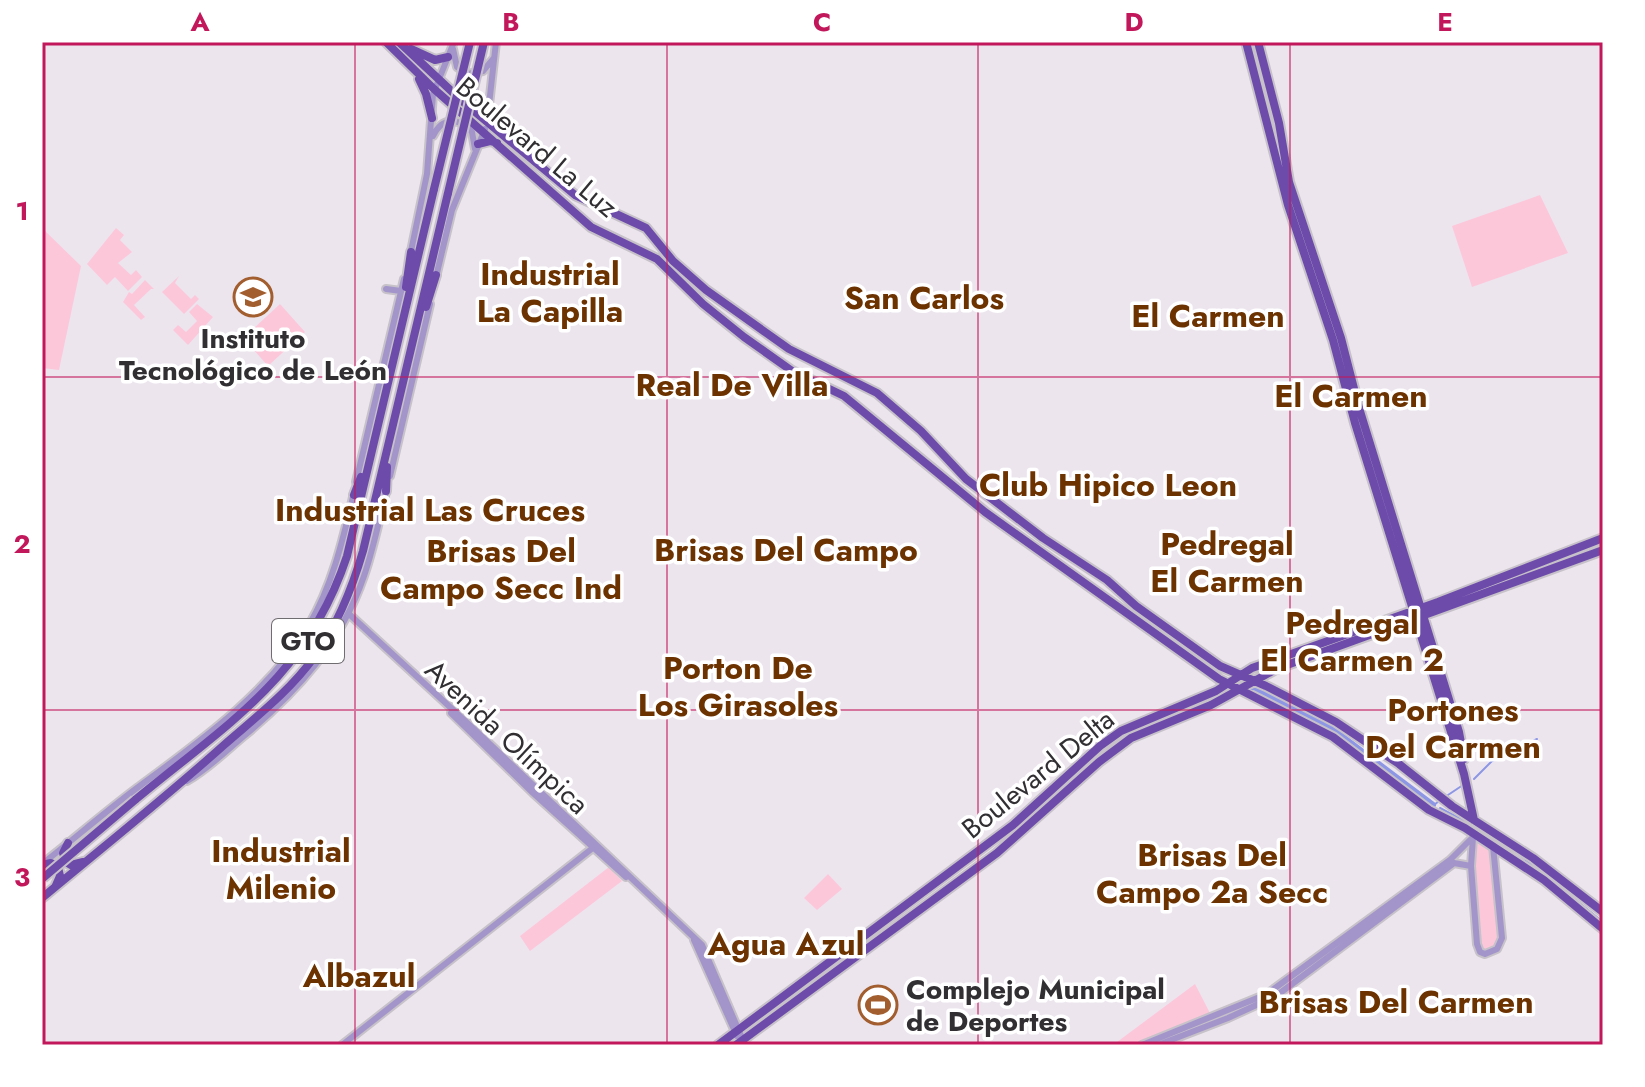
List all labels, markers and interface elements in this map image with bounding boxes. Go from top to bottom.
text: A [189,3,210,41]
text: B [502,3,520,41]
text: C [813,3,831,41]
text: D [1124,3,1144,41]
text: E [1437,3,1453,41]
street label: Boulevard La Luz [447,67,627,227]
text: 1 [15,192,29,230]
district label: Industrial La Capilla [477,251,623,334]
district label: San Carlos [844,275,1004,321]
school or university icon: Instituto Tecnológico de León [232,276,274,318]
district label: El Carmen [1131,293,1285,339]
place label: Instituto Tecnológico de León [119,318,387,391]
district label: Real De Villa [636,362,828,408]
district label: El Carmen [1274,373,1428,419]
district label: Club Hipico Leon [979,462,1237,508]
district label: Industrial Las Cruces [275,487,585,533]
district label: Pedregal El Carmen [1150,521,1304,604]
text: 2 [13,525,31,563]
district label: Brisas Del Campo [654,527,918,573]
district label: Brisas Del Campo Secc Ind [380,528,622,611]
district label: Pedregal El Carmen 2 [1260,600,1444,683]
road number: GTO [272,619,344,663]
district label: Porton De Los Girasoles [638,645,838,728]
street label: Avenida Olímpica [416,650,598,824]
district label: Portones Del Carmen [1365,687,1541,770]
street label: Boulevard Delta [953,700,1123,848]
district label: Industrial Milenio [211,828,351,911]
district label: Brisas Del Campo 2a Secc [1096,832,1328,915]
text: 3 [14,858,30,896]
district label: Agua Azul [707,921,864,967]
district label: Albazul [302,953,415,999]
place label: Complejo Municipal de Deportes [906,969,1165,1042]
district label: Brisas Del Carmen [1258,979,1534,1025]
sports icon: Complejo Municipal de Deportes [857,984,899,1026]

